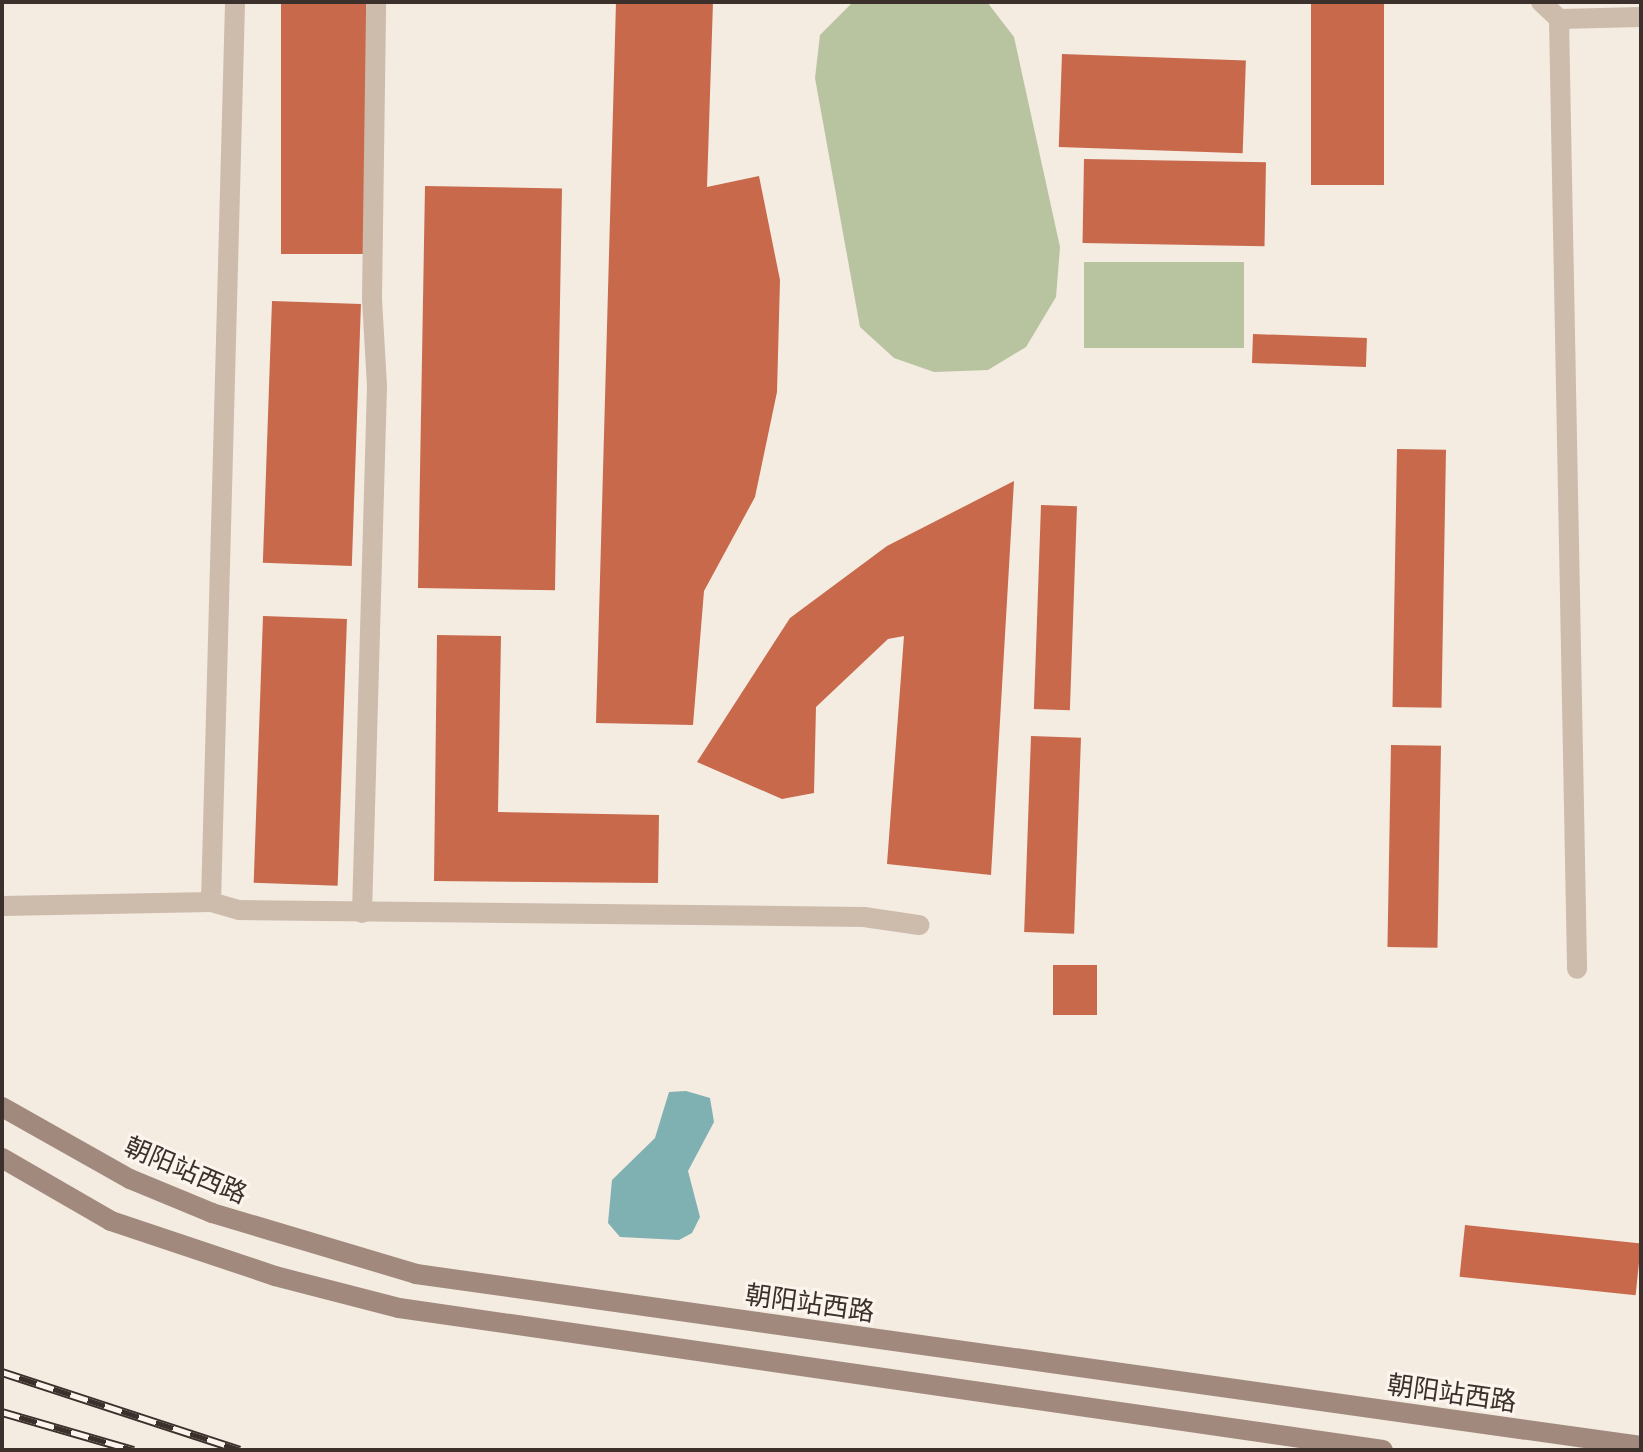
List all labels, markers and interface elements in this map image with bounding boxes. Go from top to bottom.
street label: 朝阳站西路 [120,1130,252,1210]
street label: 朝阳站西路 [743,1279,877,1327]
street label: 朝阳站西路 [1385,1369,1519,1417]

